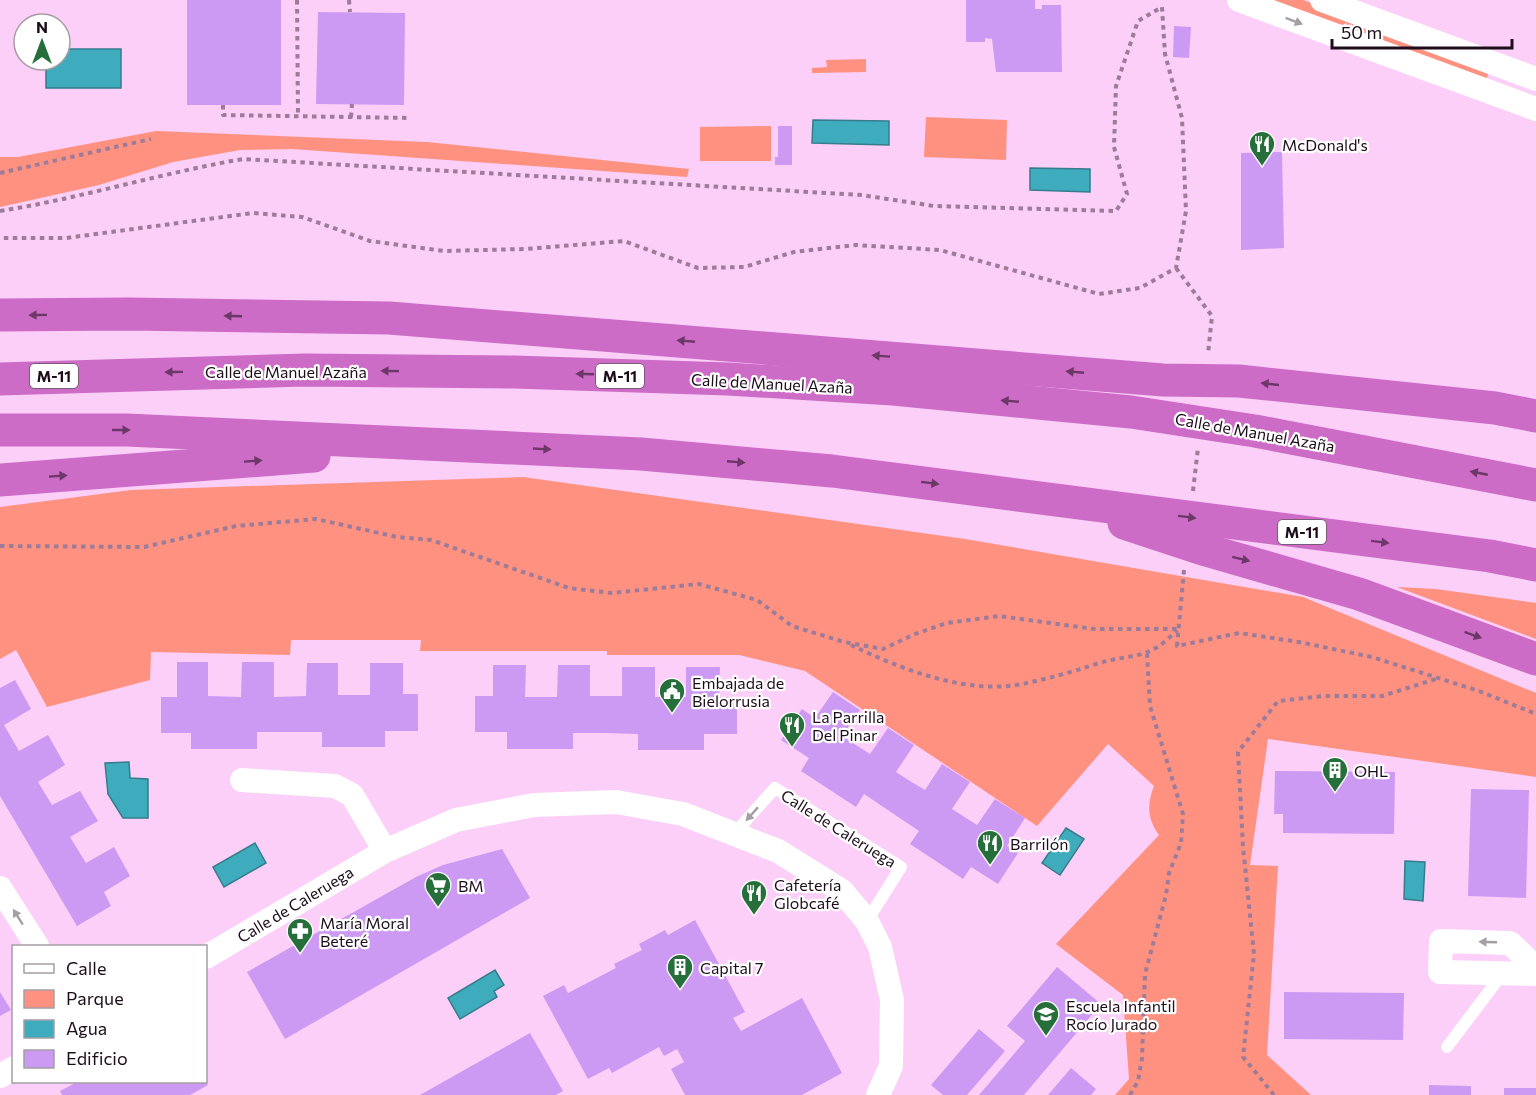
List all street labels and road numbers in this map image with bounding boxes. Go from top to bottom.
street label: Calle de Manuel Azaña [205,362,367,381]
road number: M-11 [30,364,78,388]
road number: M-11 [596,364,644,388]
street label: Calle de Manuel Azaña [691,369,853,397]
street label: Calle de Manuel Azaña [1174,409,1336,455]
road number: M-11 [1278,520,1326,544]
street label: Calle de Caleruega [778,785,900,871]
street label: Calle de Caleruega [233,862,357,946]

